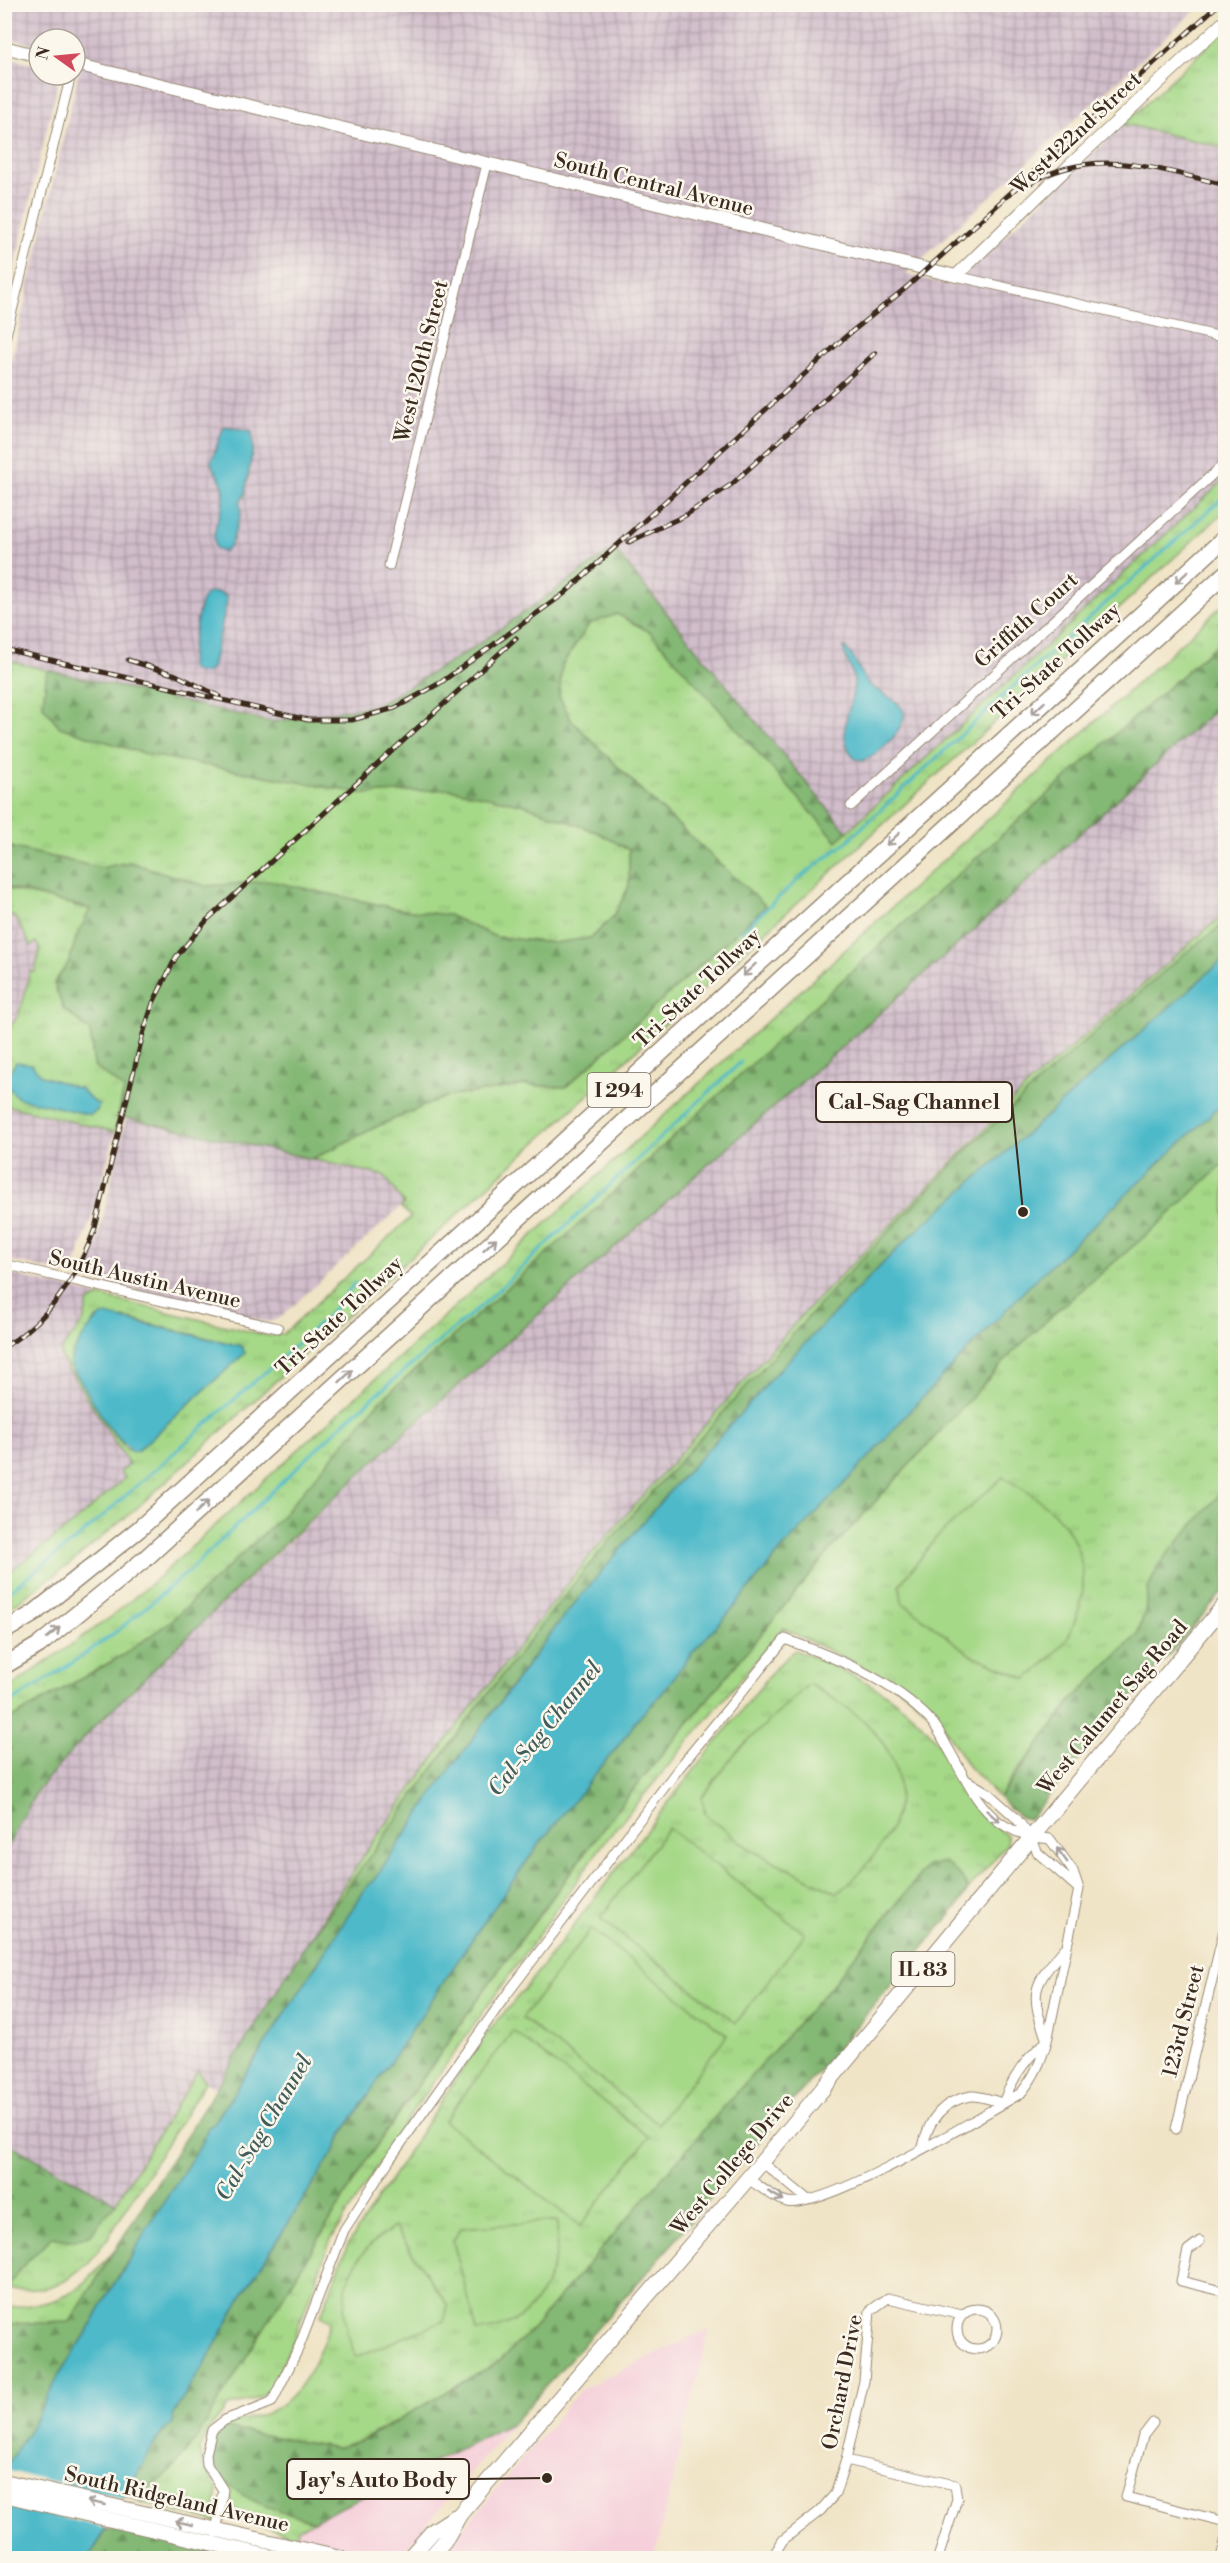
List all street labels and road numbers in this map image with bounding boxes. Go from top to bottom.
street label: West 122nd Street [1005,66,1148,201]
street label: South Central Avenue [551,148,756,222]
street label: West 120th Street [389,277,455,446]
street label: Griffith Court [970,567,1084,674]
street label: Tri-State Tollway [987,597,1127,726]
street label: Tri-State Tollway [629,923,767,1054]
road number: I 294 [588,1073,650,1107]
street label: South Austin Avenue [46,1245,243,1315]
street label: Tri-State Tollway [271,1251,409,1382]
street label: West Calumet Sag Road [1031,1615,1193,1801]
road number: IL 83 [892,1952,954,1986]
street label: 123rd Street [1157,1962,1211,2080]
street label: West College Drive [665,2088,800,2242]
street label: Orchard Drive [817,2312,869,2452]
street label: South Ridgeland Avenue [62,2461,292,2538]

